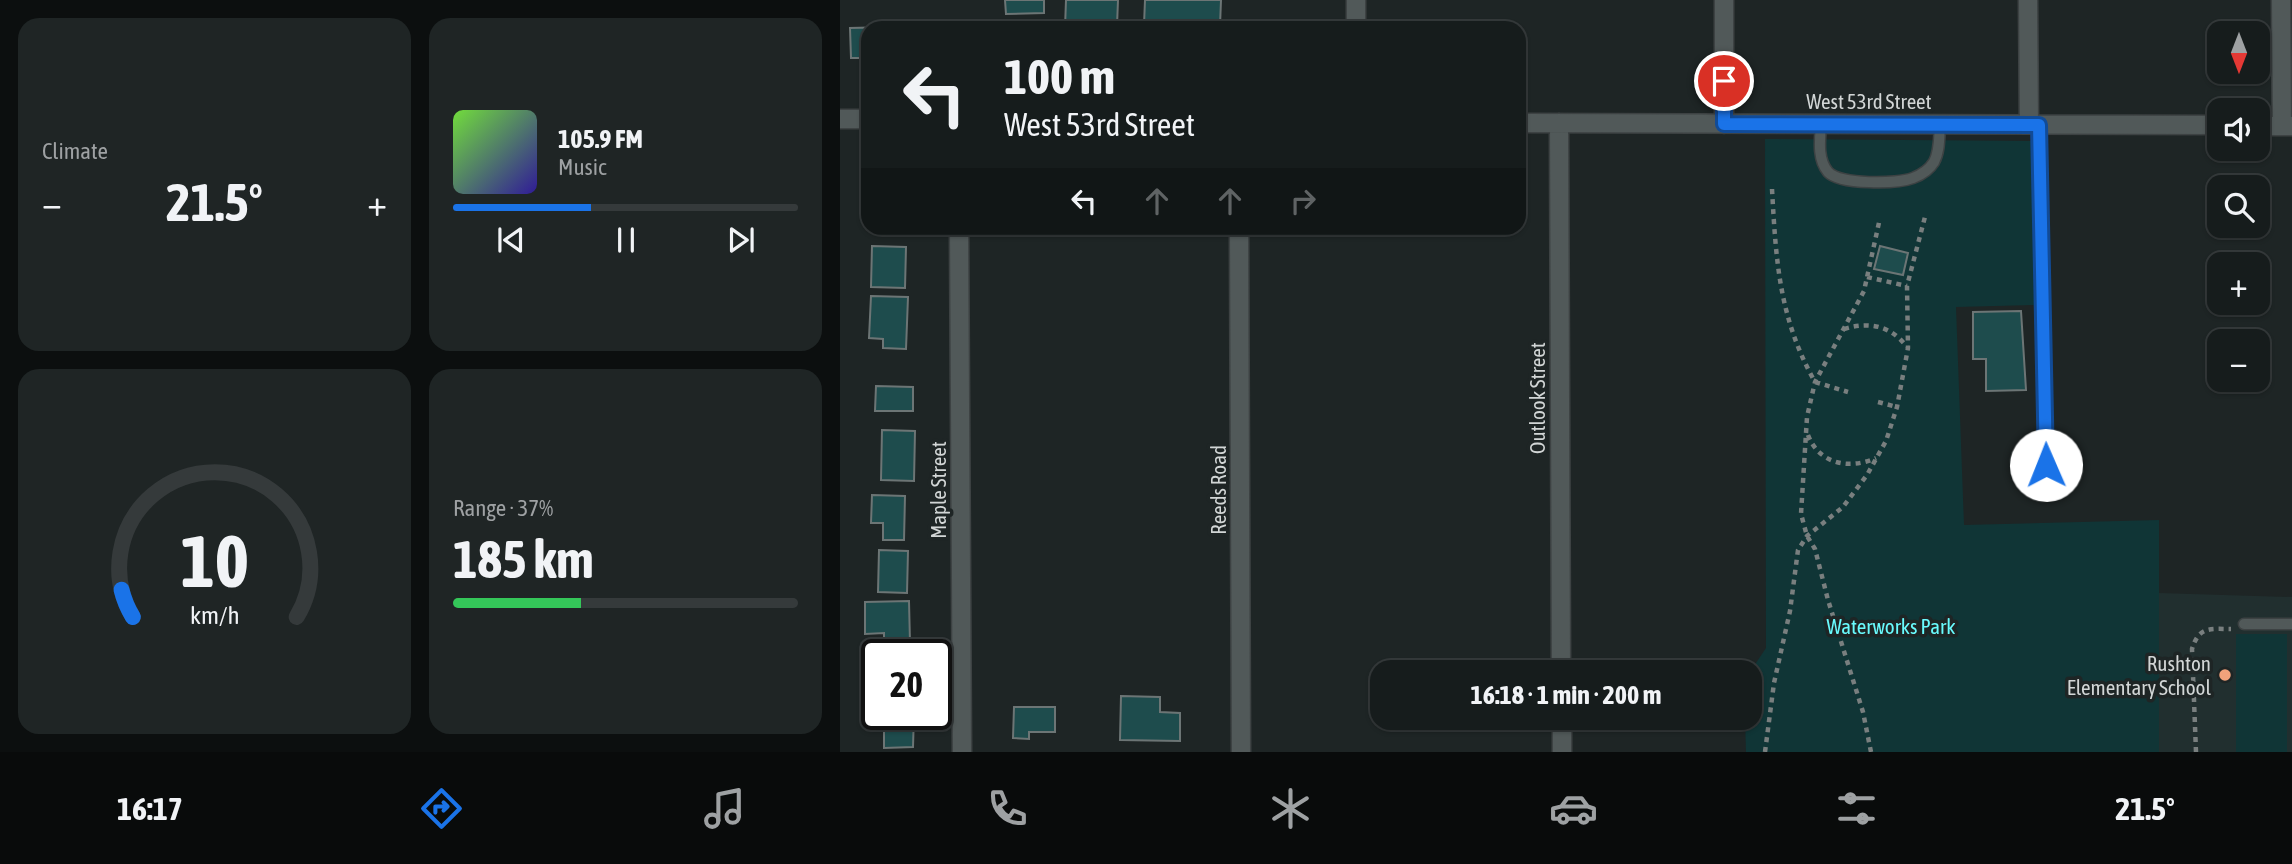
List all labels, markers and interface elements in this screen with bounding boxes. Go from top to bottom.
north arrow [2207,21,2270,84]
map controls [2207,21,2270,392]
text: 100 m [1004,48,1115,104]
icon: left [889,49,980,140]
pin [1694,51,1754,111]
icon: arrive [1705,62,1743,100]
street label: West 53rd Street [1806,89,1932,113]
button: sound [2207,98,2270,161]
text: West 53rd Street [1004,106,1195,143]
text: 105.9 FM [558,124,643,154]
text: Climate [42,138,108,164]
text: Music [558,154,606,180]
text: 21.5° [166,172,263,232]
button: search [2207,175,2270,238]
text: − [42,181,62,224]
text: + [367,181,387,224]
icon: left [1065,182,1103,220]
icon: ahead [1138,182,1176,220]
icon: ahead [1211,182,1249,220]
icon: right [1284,182,1322,220]
icon: previous [492,221,530,259]
icon: pause [607,221,645,259]
icon: next [722,221,760,259]
button: + [2207,252,2270,315]
button: − [2207,329,2270,392]
street label: Outlook Street [1525,342,1549,454]
position arrow [2009,428,2083,502]
street label: Maple Street [926,441,950,539]
street label: Reeds Road [1206,445,1230,535]
text: Range · 37% [453,495,553,521]
text: 10 [180,520,249,603]
text: 185 km [453,529,594,589]
text: km/h [190,601,239,629]
park label: Waterworks Park [1827,614,1955,638]
speed limit sign: 20 [861,639,952,730]
place label: Rushton Elementary School [2067,651,2211,699]
marker: Rushton Elementary School [2217,667,2233,683]
text: 16:18 · 1 min · 200 m [1471,680,1661,710]
icon: directions [417,784,466,833]
icon: music [700,784,749,833]
icon: phone [983,784,1032,833]
icon: climate [1266,784,1315,833]
icon: car [1549,784,1598,833]
icon: filters [1832,784,1881,833]
text: 16:17 [117,790,183,827]
text: 21.5° [2115,790,2175,827]

